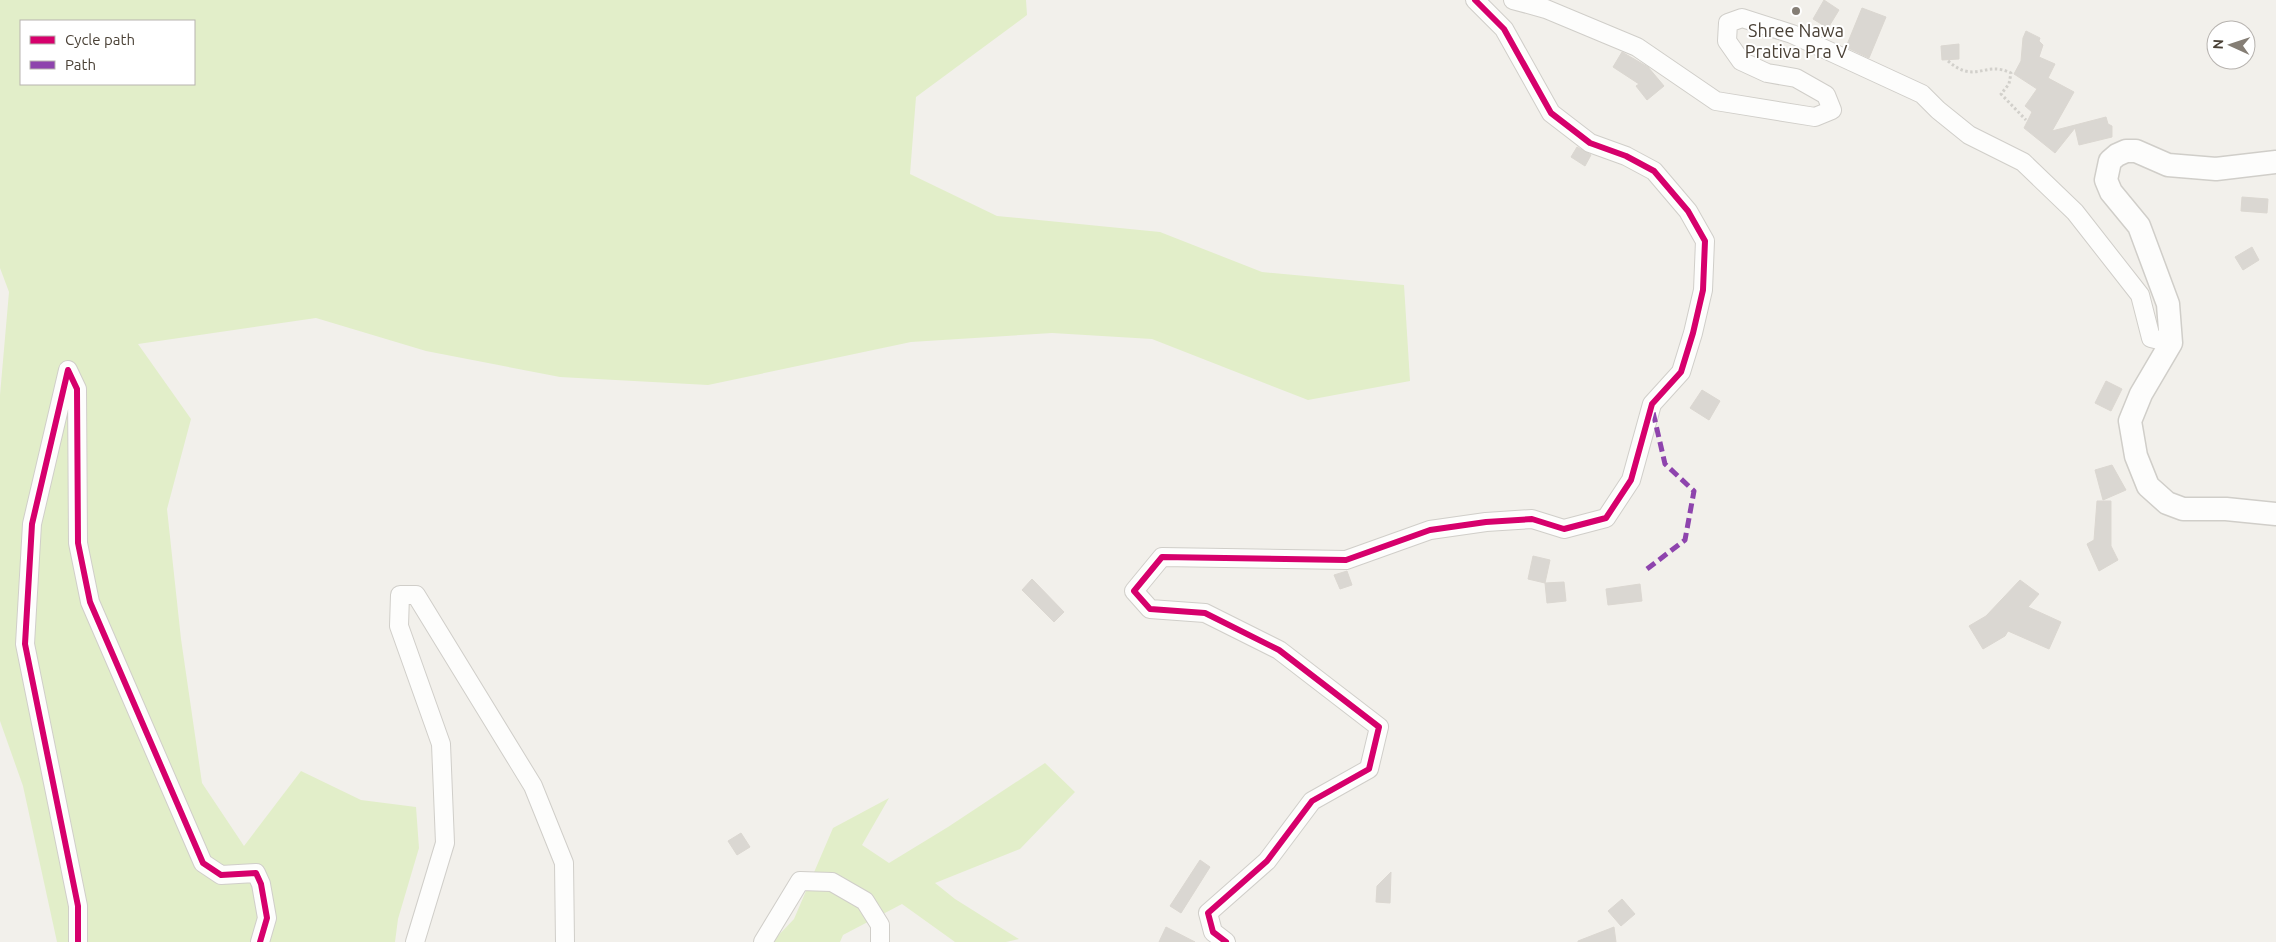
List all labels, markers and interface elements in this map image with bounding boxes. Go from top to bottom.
marker: Shree Nawa Prativa Pra V [1790,5,1802,17]
legend [20,20,195,85]
place label: Shree Nawa Prativa Pra V [1745,20,1848,61]
north arrow [2206,20,2256,70]
text: Cycle path [65,31,135,48]
text: N [2210,39,2226,50]
text: Path [65,56,96,73]

